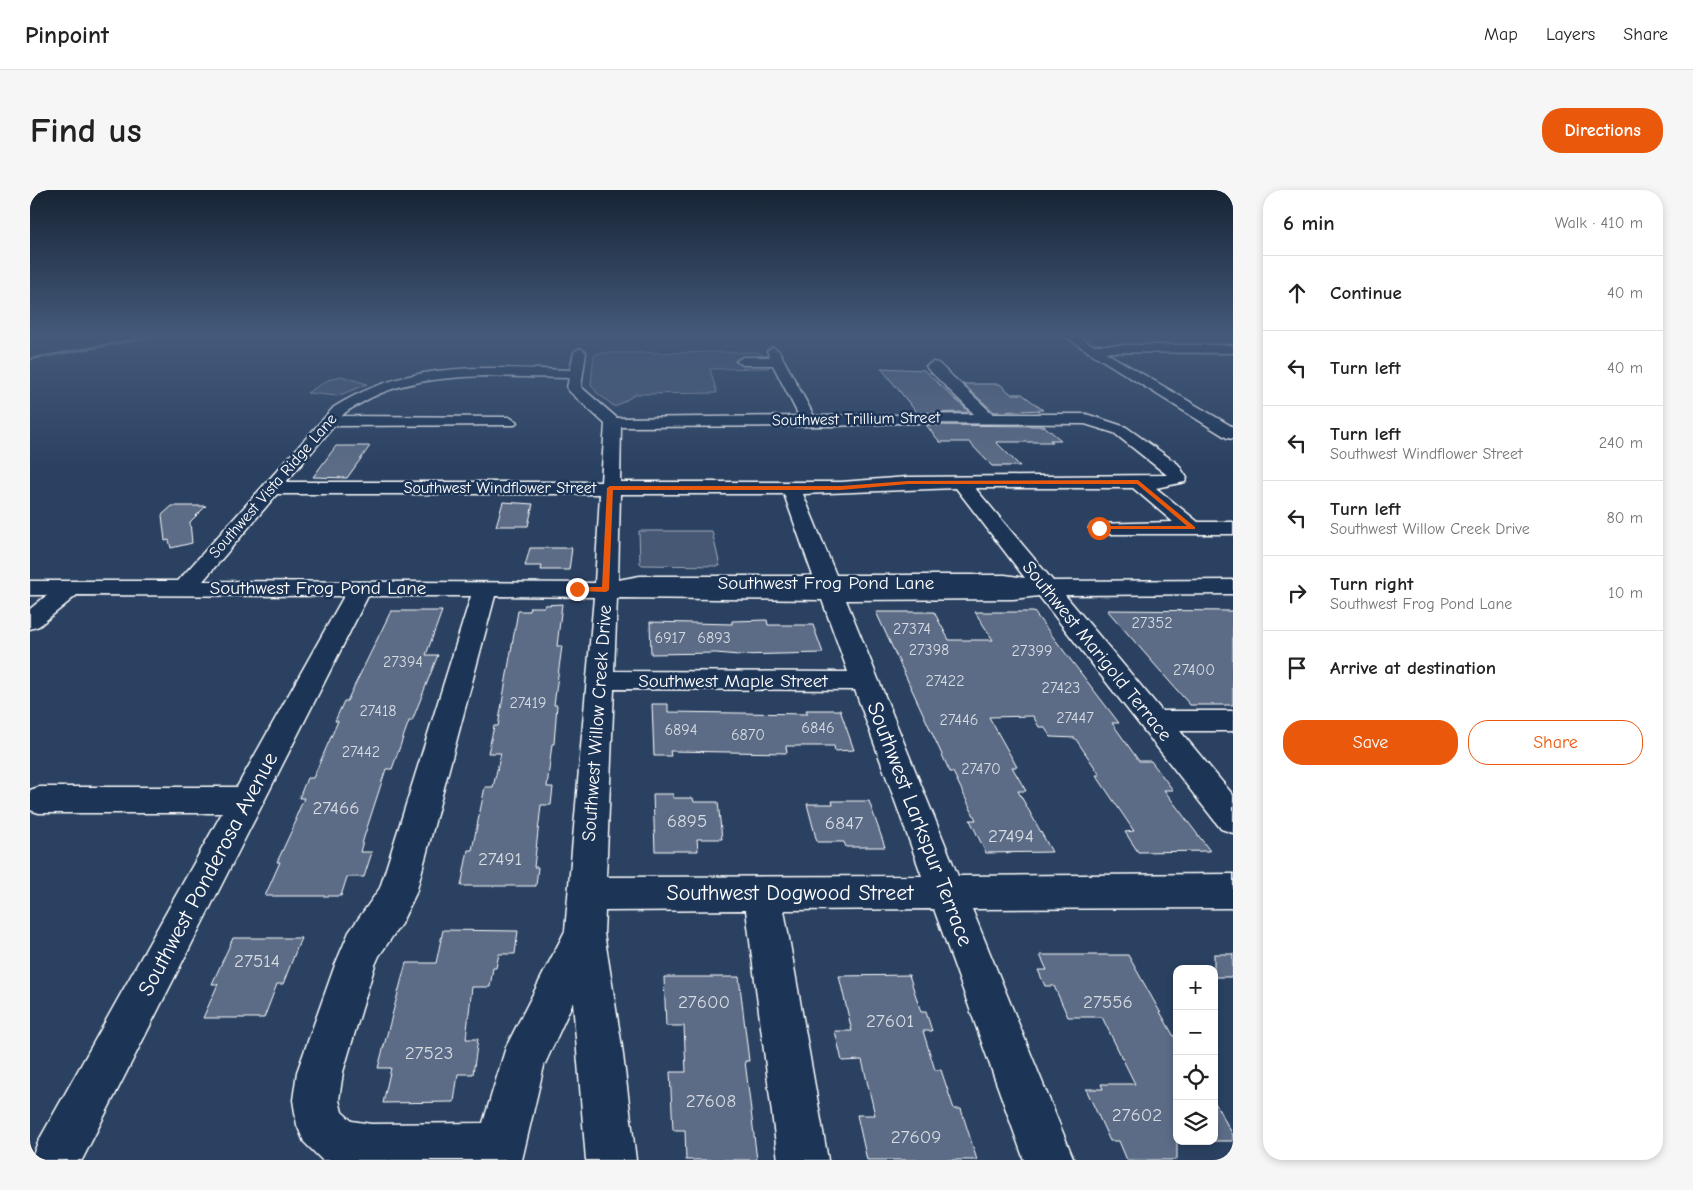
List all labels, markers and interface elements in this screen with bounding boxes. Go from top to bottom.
text: Pinpoint [25,21,109,49]
text: Map [1484,24,1518,45]
text: Layers [1546,24,1595,45]
text: Share [1623,24,1668,45]
button: Directions [1542,108,1663,153]
text: Find us [30,110,142,151]
text: 6 min [1283,211,1335,235]
text: Walk · 410 m [1555,214,1643,232]
icon: ahead [1283,279,1311,307]
text: Continue [1330,282,1402,304]
text: 40 m [1607,284,1643,302]
icon: left [1283,354,1311,382]
text: Turn left [1330,357,1401,379]
text: 40 m [1607,359,1643,377]
street label: Southwest Trillium Street [772,409,941,429]
street label: Southwest Vista Ridge Lane [205,410,341,562]
text: Turn left [1330,423,1401,445]
icon: left [1283,429,1311,457]
text: 240 m [1599,434,1643,452]
text: Southwest Windflower Street [1330,445,1523,463]
street label: Southwest Windflower Street [404,479,597,497]
text: Turn left [1330,498,1401,520]
icon: left [1283,504,1311,532]
text: 80 m [1606,509,1643,527]
route start [1088,517,1111,540]
text: Southwest Willow Creek Drive [1330,520,1530,538]
street label: Southwest Marigold Terrace [1017,556,1177,746]
street label: Southwest Frog Pond Lane [718,572,934,594]
text: Turn right [1330,573,1414,595]
street label: Southwest Frog Pond Lane [210,577,426,599]
route end [566,578,589,601]
icon: right [1283,579,1311,607]
text: 10 m [1608,584,1643,602]
text: Southwest Frog Pond Lane [1330,595,1512,613]
street label: Southwest Willow Creek Drive [578,604,616,842]
house number: 27352 [1131,614,1173,632]
house number: 27374 [893,620,931,638]
house number: 6917 [654,629,686,647]
house number: 6893 [697,629,731,647]
house number: 27398 [909,641,949,659]
house number: 27399 [1012,642,1053,660]
house number: 27394 [383,653,423,671]
icon: arrive [1283,654,1311,682]
text: Arrive at destination [1330,657,1496,679]
house number: 27400 [1173,661,1215,679]
street label: Southwest Maple Street [638,670,828,692]
house number: 27422 [925,672,965,690]
house number: 27423 [1042,679,1080,697]
house number: 27419 [509,694,547,712]
street label: Southwest Larkspur Terrace [861,698,979,950]
house number: 27418 [360,702,396,720]
house number: 27447 [1056,709,1094,727]
house number: 27446 [940,711,978,729]
house number: 6846 [801,719,835,737]
button: Save [1283,720,1458,765]
button: Share [1468,720,1643,765]
house number: 6894 [664,721,698,739]
house number: 6870 [731,726,765,744]
house number: 27442 [342,743,380,761]
street label: Southwest Ponderosa Avenue [133,748,283,1000]
house number: 27470 [961,760,1001,778]
house number: 27466 [312,797,360,819]
house number: 6895 [667,810,707,832]
house number: 6847 [825,812,863,834]
house number: 27494 [988,825,1034,847]
house number: 27491 [478,848,522,870]
street label: Southwest Dogwood Street [667,880,914,906]
house number: 27514 [234,950,280,972]
map controls [1173,965,1218,1145]
button: + [1173,965,1218,1010]
house number: 27600 [678,991,730,1013]
house number: 27556 [1083,991,1133,1013]
house number: 27601 [866,1010,914,1032]
button: − [1173,1010,1218,1055]
house number: 27523 [405,1042,453,1064]
button: locate [1173,1055,1218,1100]
house number: 27608 [686,1090,736,1112]
button: layers [1173,1100,1218,1145]
house number: 27602 [1112,1104,1162,1126]
house number: 27609 [891,1126,941,1148]

